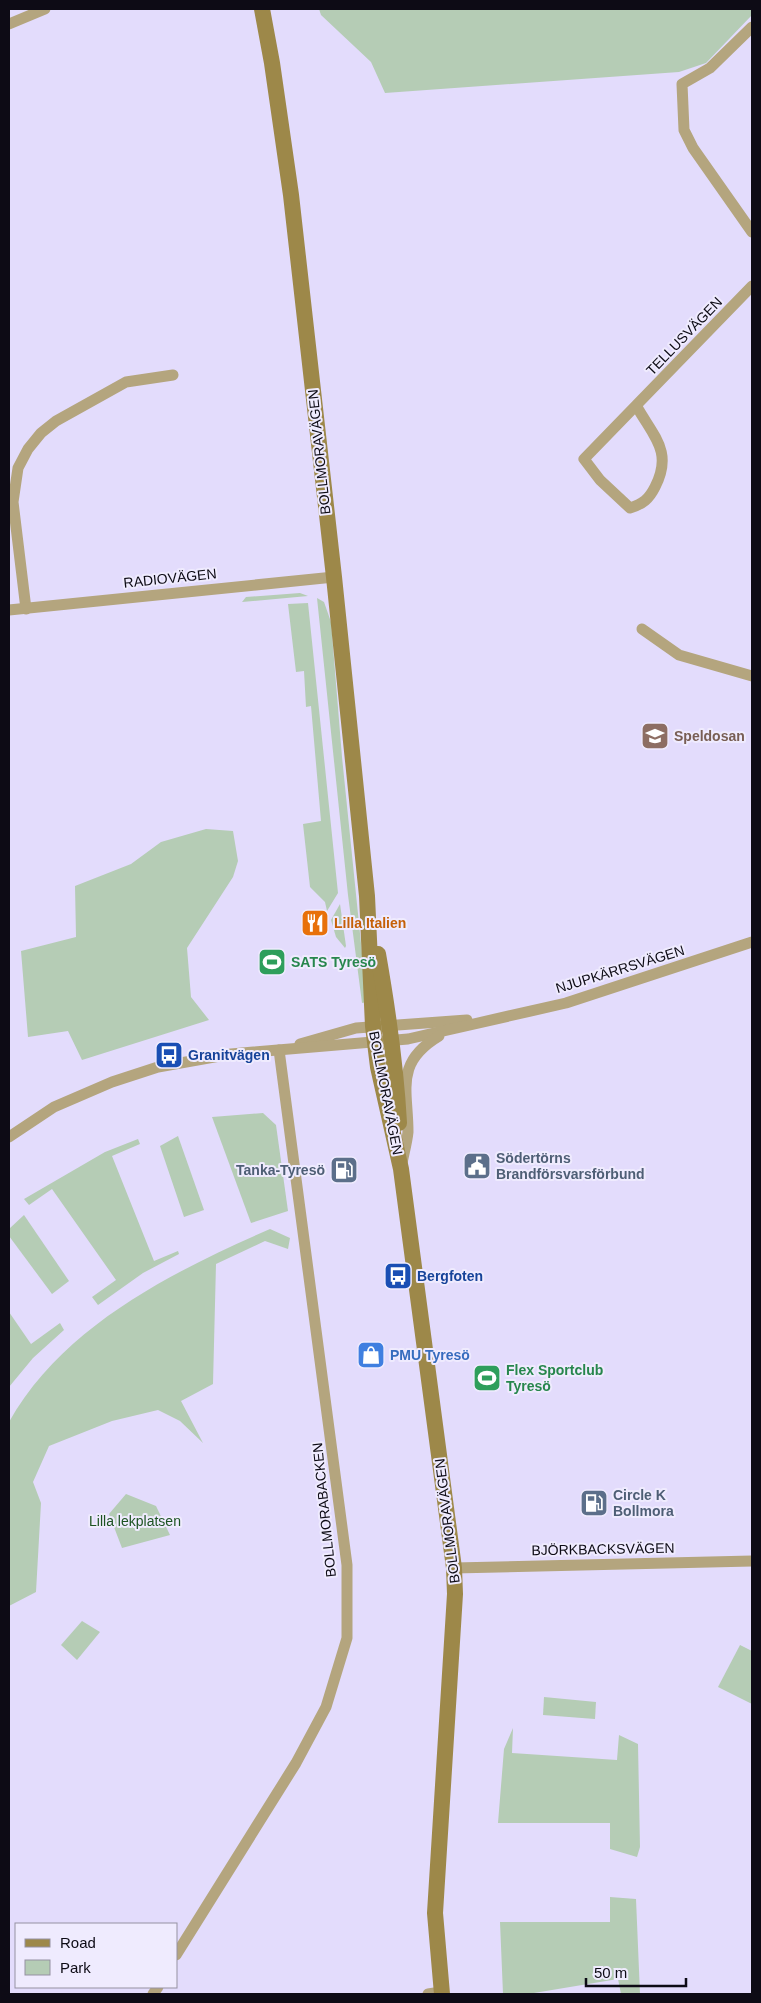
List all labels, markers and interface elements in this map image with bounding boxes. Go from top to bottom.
street label: TELLUSVÄGEN [643,294,725,378]
street label: BOLLMORAVÄGEN [304,389,334,515]
street label: RADIOVÄGEN [123,565,217,591]
school or university icon: Speldosan [640,721,670,751]
place label: Speldosan [674,728,745,744]
restaurant icon: Lilla Italien [300,908,330,938]
place label: Lilla Italien [334,915,406,931]
street label: NJUPKÄRRSVÄGEN [554,942,686,996]
sports icon: SATS Tyresö [257,947,287,977]
place label: SATS Tyresö [291,954,376,970]
street label: BOLLMORAVÄGEN [366,1030,406,1156]
bus stop icon: Granitvägen [154,1040,184,1070]
place label: Granitvägen [188,1047,270,1063]
place label: Södertörns Brandförsvarsförbund [496,1150,645,1182]
public building icon: Södertörns Brandförsvarsförbund [462,1151,492,1181]
fuel station icon: Tanka-Tyresö [329,1155,359,1185]
place label: Tanka-Tyresö [236,1162,325,1178]
bus stop icon: Bergfoten [383,1261,413,1291]
place label: Bergfoten [417,1268,483,1284]
shop icon: PMU Tyresö [356,1340,386,1370]
place label: PMU Tyresö [390,1347,470,1363]
place label: Flex Sportclub Tyresö [506,1362,603,1394]
sports icon: Flex Sportclub Tyresö [472,1363,502,1393]
street label: BOLLMORABACKEN [309,1442,339,1578]
street label: BOLLMORAVÄGEN [431,1458,463,1584]
place label: Circle K Bollmora [613,1487,674,1519]
fuel station icon: Circle K Bollmora [579,1488,609,1518]
park label: Lilla lekplatsen [89,1513,181,1529]
street label: BJÖRKBACKSVÄGEN [531,1539,675,1558]
legend [15,1923,178,1988]
text: Road [60,1934,96,1951]
scale bar [586,1956,686,1988]
text: Park [60,1959,91,1976]
text: 50 m [594,1964,627,1981]

